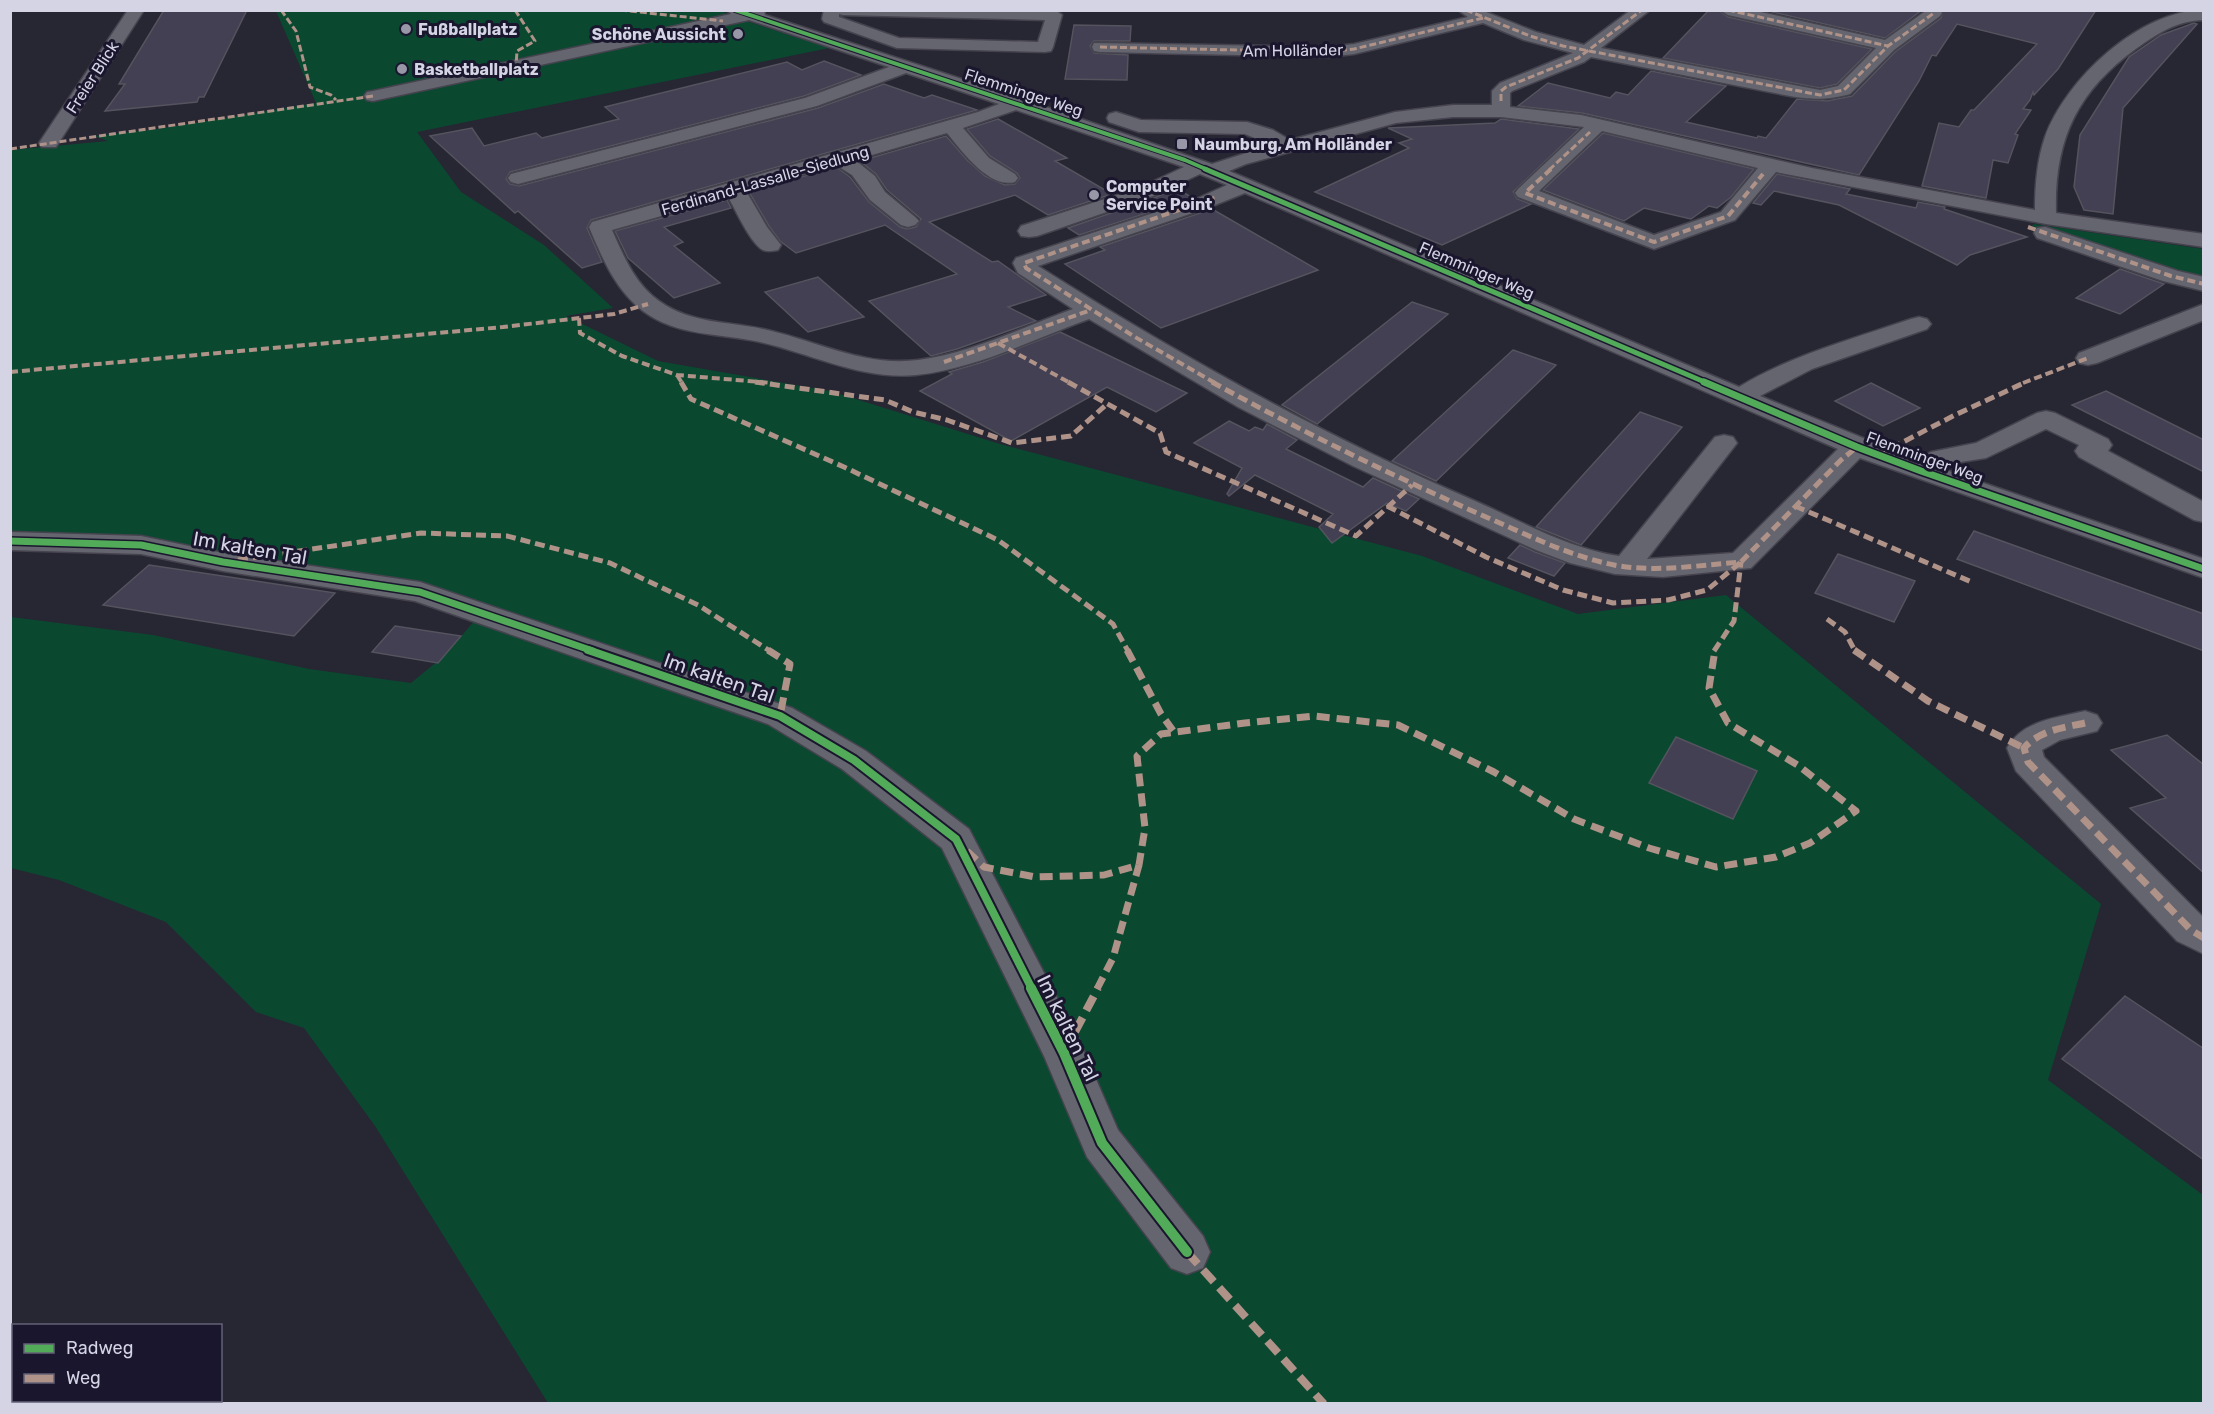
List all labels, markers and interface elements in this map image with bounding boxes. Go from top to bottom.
place label: Fußballplatz [418,20,517,39]
marker: Fußballplatz [399,22,413,36]
place label: Schöne Aussicht [592,25,727,44]
marker: Schöne Aussicht [731,27,745,41]
street label: Freier Blick [62,37,123,117]
street label: Am Holländer [1243,40,1343,61]
place label: Basketballplatz [414,60,539,79]
marker: Basketballplatz [395,62,409,76]
street label: Flemminger Weg [962,64,1085,121]
place label: Naumburg, Am Holländer [1194,135,1393,154]
marker: Naumburg, Am Holländer [1175,137,1189,151]
street label: Ferdinand-Lassalle-Siedlung [659,142,871,219]
place label: Computer Service Point [1106,177,1213,214]
marker: Computer Service Point [1087,188,1101,202]
street label: Flemminger Weg [1416,238,1537,303]
street label: Flemminger Weg [1864,427,1986,487]
street label: Im kalten Tal [191,526,309,570]
street label: Im kalten Tal [661,648,777,708]
street label: Im kalten Tal [1032,971,1104,1085]
legend [12,1324,222,1402]
text: Radweg [66,1337,133,1359]
text: Weg [66,1367,101,1389]

